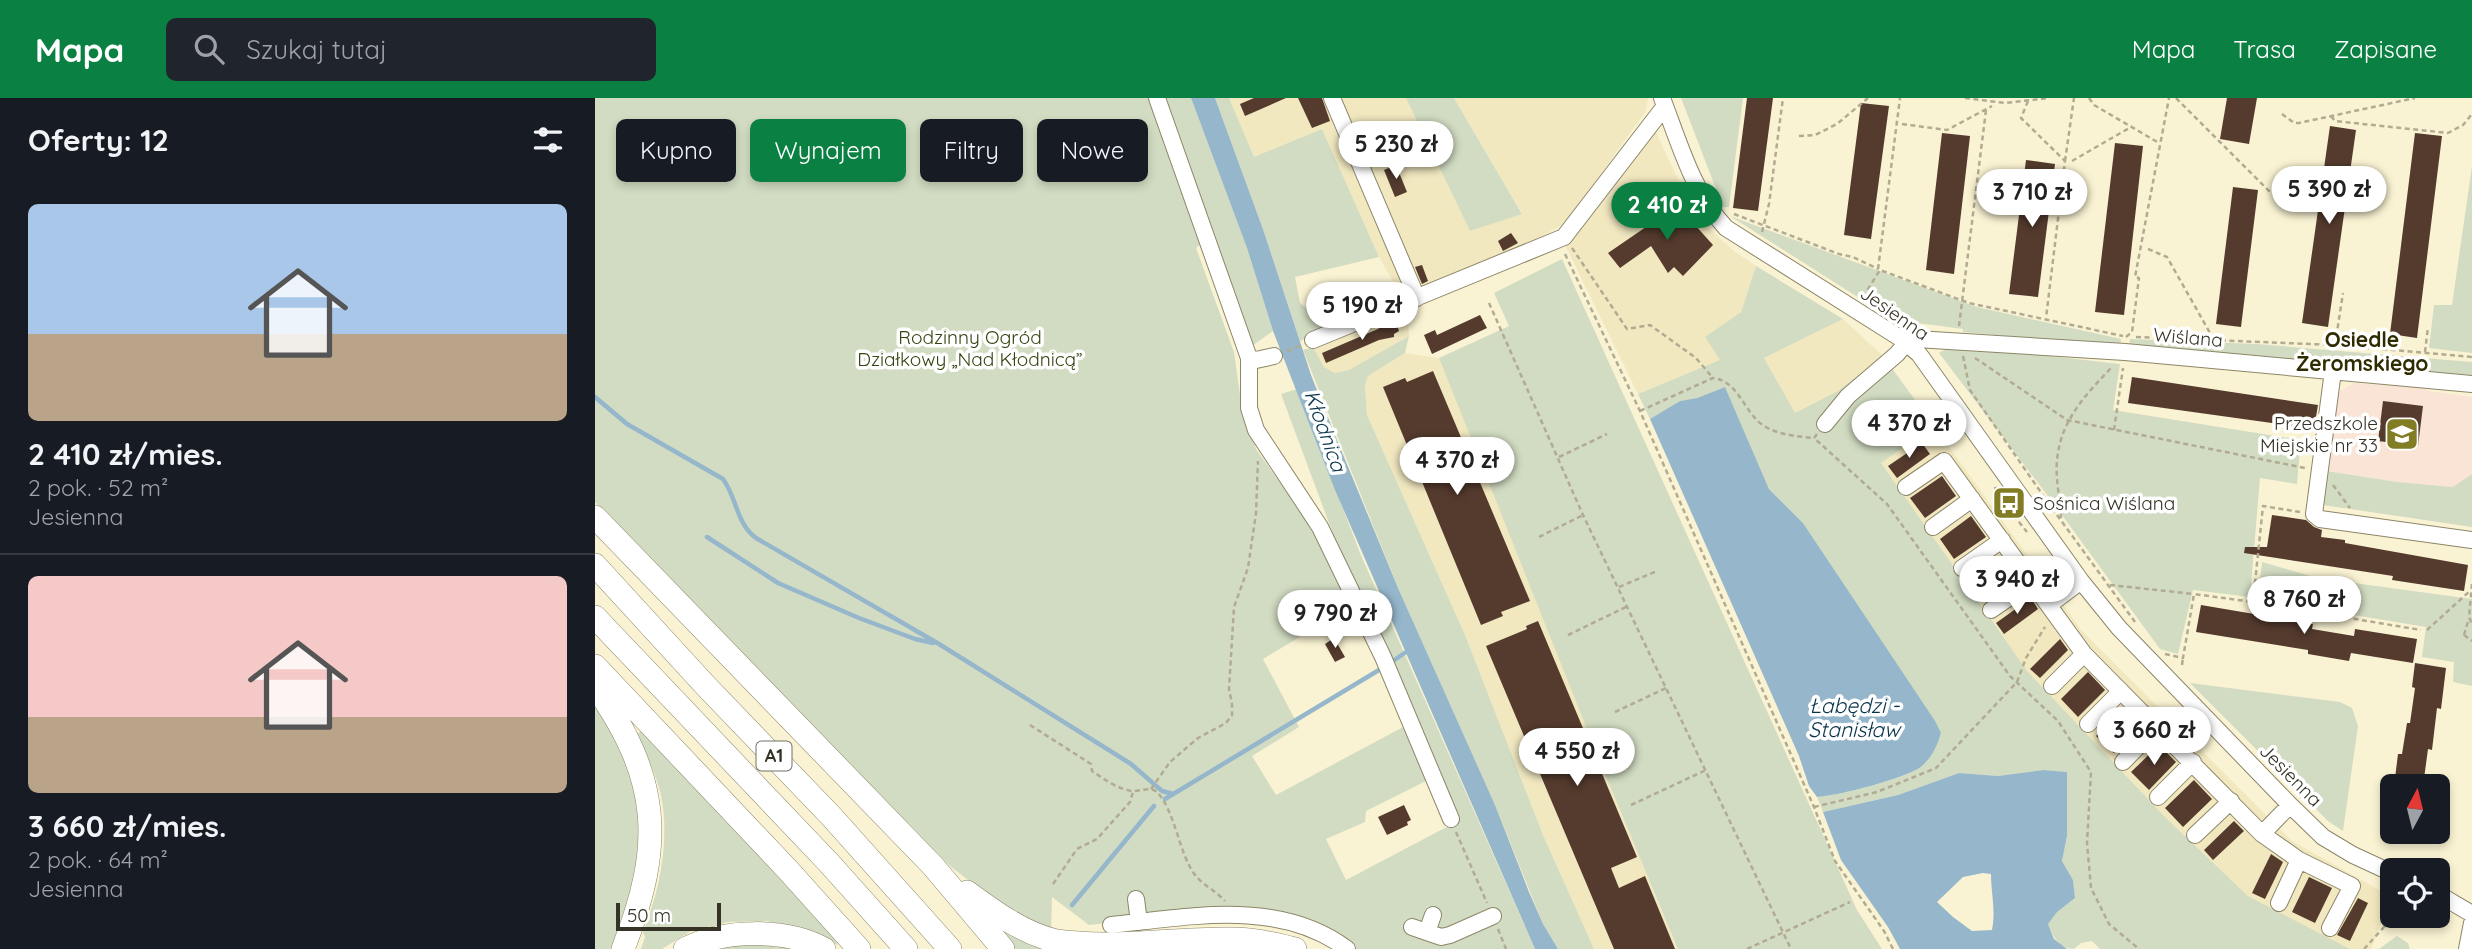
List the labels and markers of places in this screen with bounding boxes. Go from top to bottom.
pin: 5 230 zł [1324,122,1468,181]
pin: 5 390 zł [2257,166,2401,226]
pin: 3 710 zł [1960,170,2104,229]
pin: 2 410 zł [1595,183,1739,242]
pin: 5 190 zł [1290,282,1434,342]
pin: 4 370 zł [1837,400,1981,460]
place label: Przedszkole Miejskie nr 33 [2260,411,2378,457]
school or university icon: Przedszkole Miejskie nr 33 [2383,415,2421,453]
pin: 4 370 zł [1385,438,1529,497]
bus stop icon: Sośnica Wiślana [1990,484,2028,522]
place label: Sośnica Wiślana [2033,491,2175,515]
pin: 3 940 zł [1945,556,2089,616]
pin: 8 760 zł [2232,576,2376,636]
pin: 9 790 zł [1263,590,1407,650]
pin: 3 660 zł [2082,708,2226,767]
pin: 4 550 zł [1505,728,1649,788]

